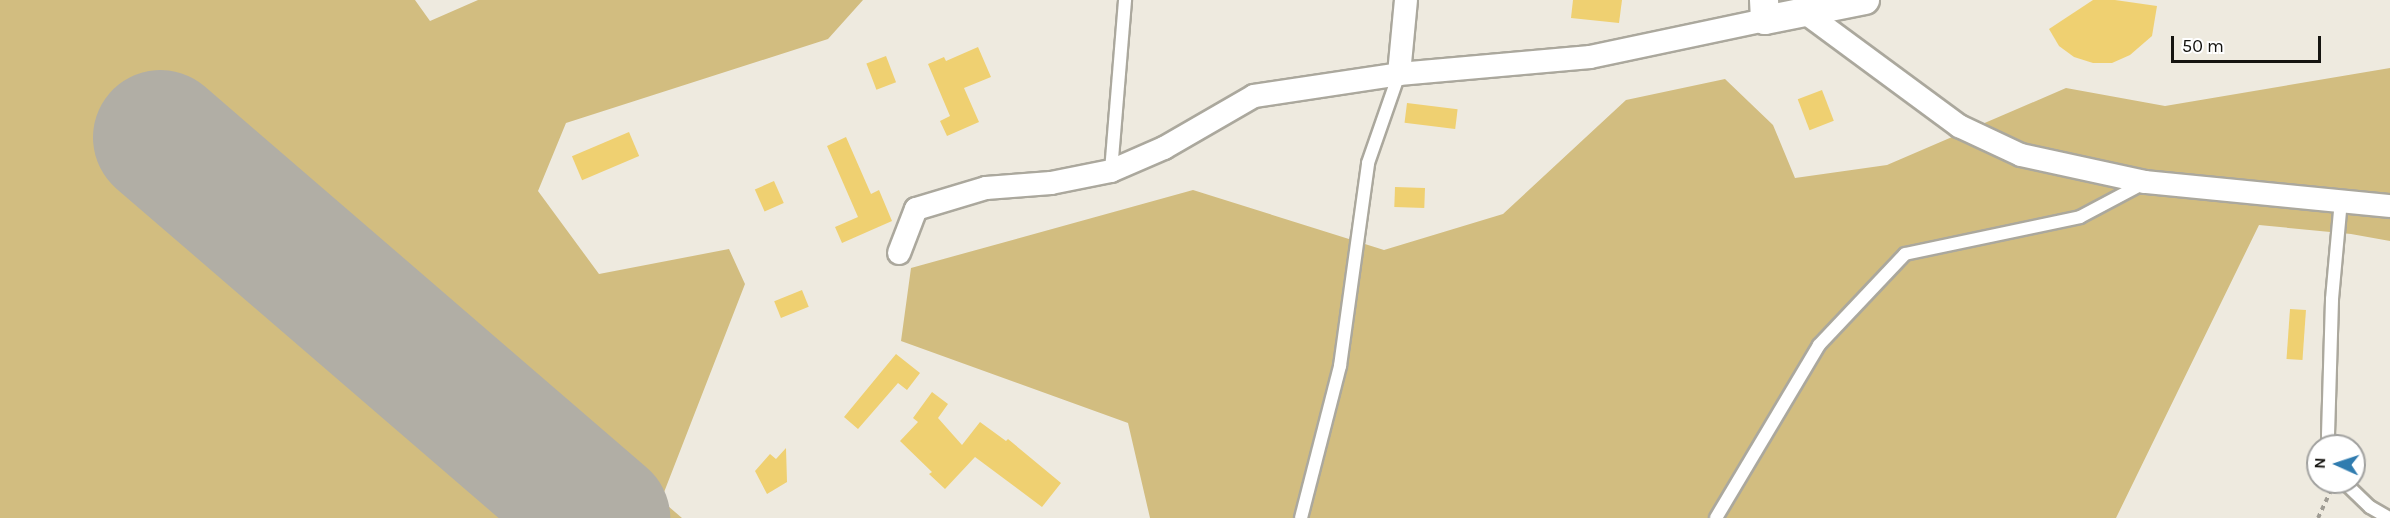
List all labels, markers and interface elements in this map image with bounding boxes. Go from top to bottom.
scale bar [2174,24,2324,62]
text: 50 m [2182,35,2224,57]
north arrow [2306,434,2366,494]
text: N [2310,457,2329,469]

